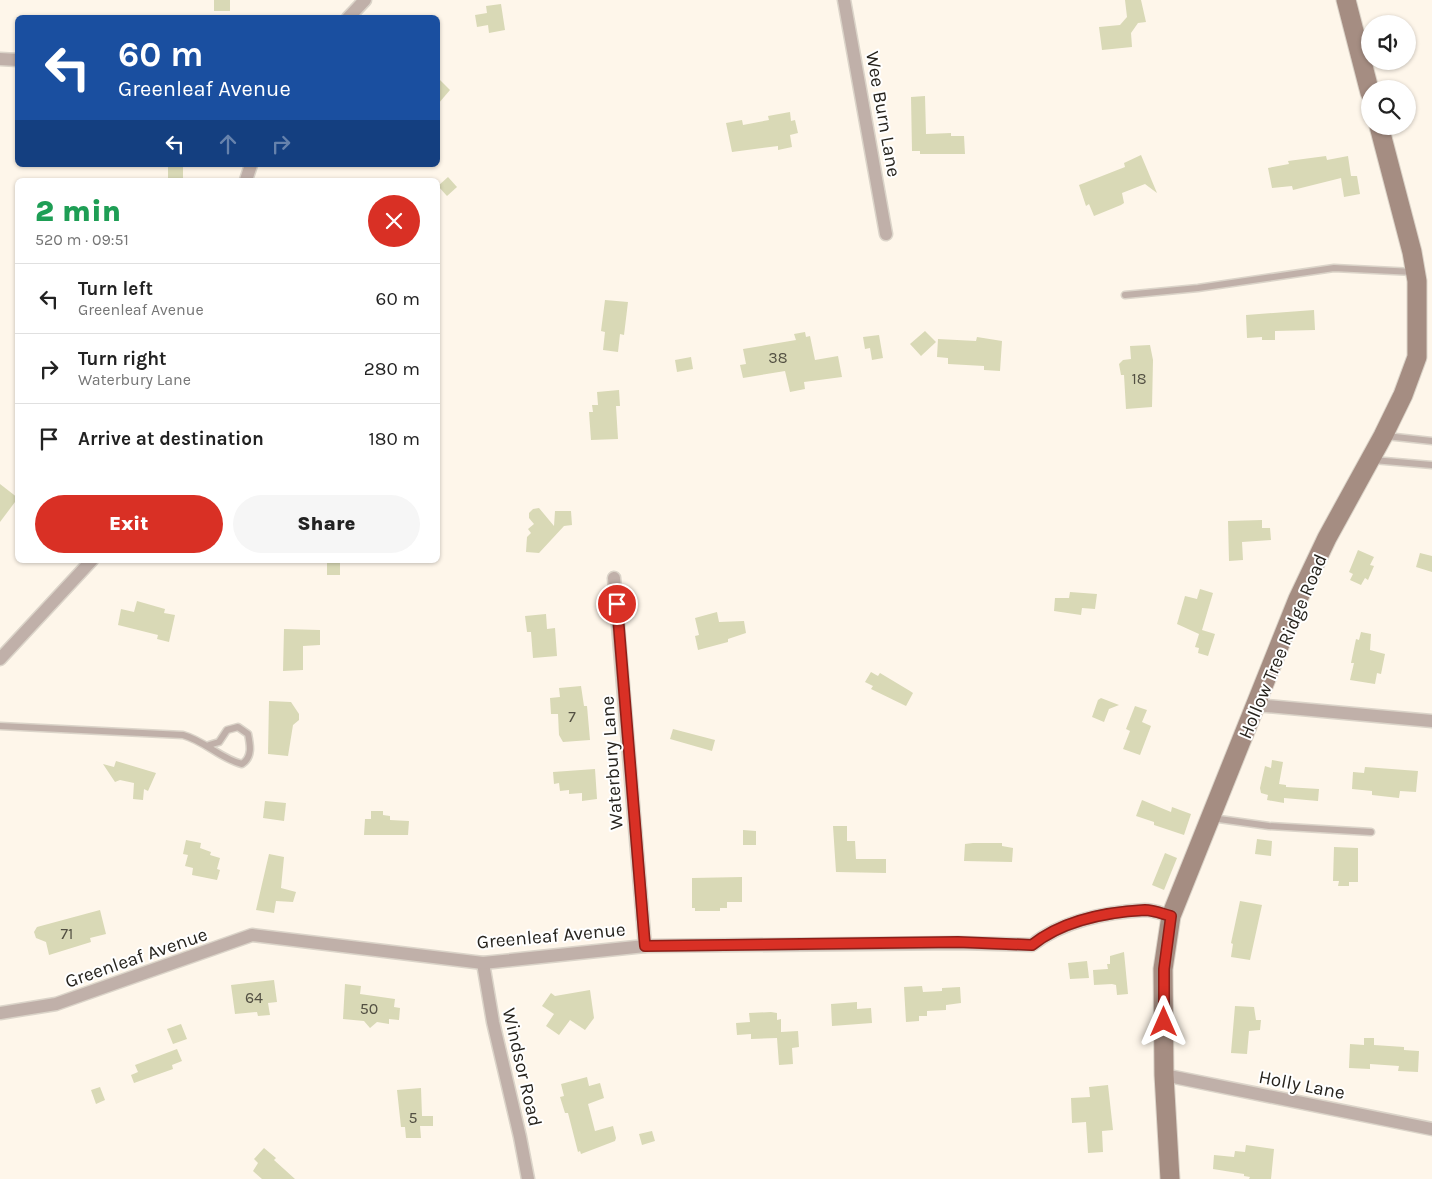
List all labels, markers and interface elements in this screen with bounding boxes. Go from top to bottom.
map controls [1361,15,1416,135]
button: sound [1361,15,1416,70]
text: 60 m [118,34,203,75]
icon: left [35,35,100,100]
street label: Wee Burn Lane [861,50,905,179]
text: Greenleaf Avenue [118,76,291,102]
button: search [1361,80,1416,135]
icon: left [161,130,189,158]
icon: ahead [214,130,242,158]
icon: right [267,130,295,158]
text: 2 min [35,193,121,229]
button: close [368,195,420,247]
text: 520 m · 09:51 [35,230,129,249]
text: Turn left [78,278,153,300]
icon: left [35,285,63,313]
text: 60 m [376,288,420,310]
text: Greenleaf Avenue [78,300,204,319]
text: Turn right [78,348,167,370]
house number: 38 [768,348,788,367]
icon: right [35,355,63,383]
text: 280 m [364,358,420,380]
house number: 18 [1131,369,1147,388]
text: Waterbury Lane [78,370,191,389]
icon: arrive [35,425,63,453]
text: Arrive at destination [78,428,264,450]
text: 180 m [368,428,420,450]
button: Exit [35,495,223,553]
button: Share [233,495,420,553]
street label: Hollow Tree Ridge Road [1234,551,1332,742]
pin [596,583,638,625]
icon: arrive [603,590,631,618]
street label: Waterbury Lane [596,695,628,831]
house number: 7 [568,707,576,726]
street label: Greenleaf Avenue [476,919,626,953]
street label: Greenleaf Avenue [62,923,210,993]
house number: 71 [61,924,73,943]
house number: 64 [245,988,263,1007]
position arrow [1137,995,1189,1047]
house number: 50 [360,999,378,1018]
street label: Windsor Road [498,1006,546,1129]
street label: Holly Lane [1257,1066,1347,1104]
house number: 5 [408,1108,418,1127]

